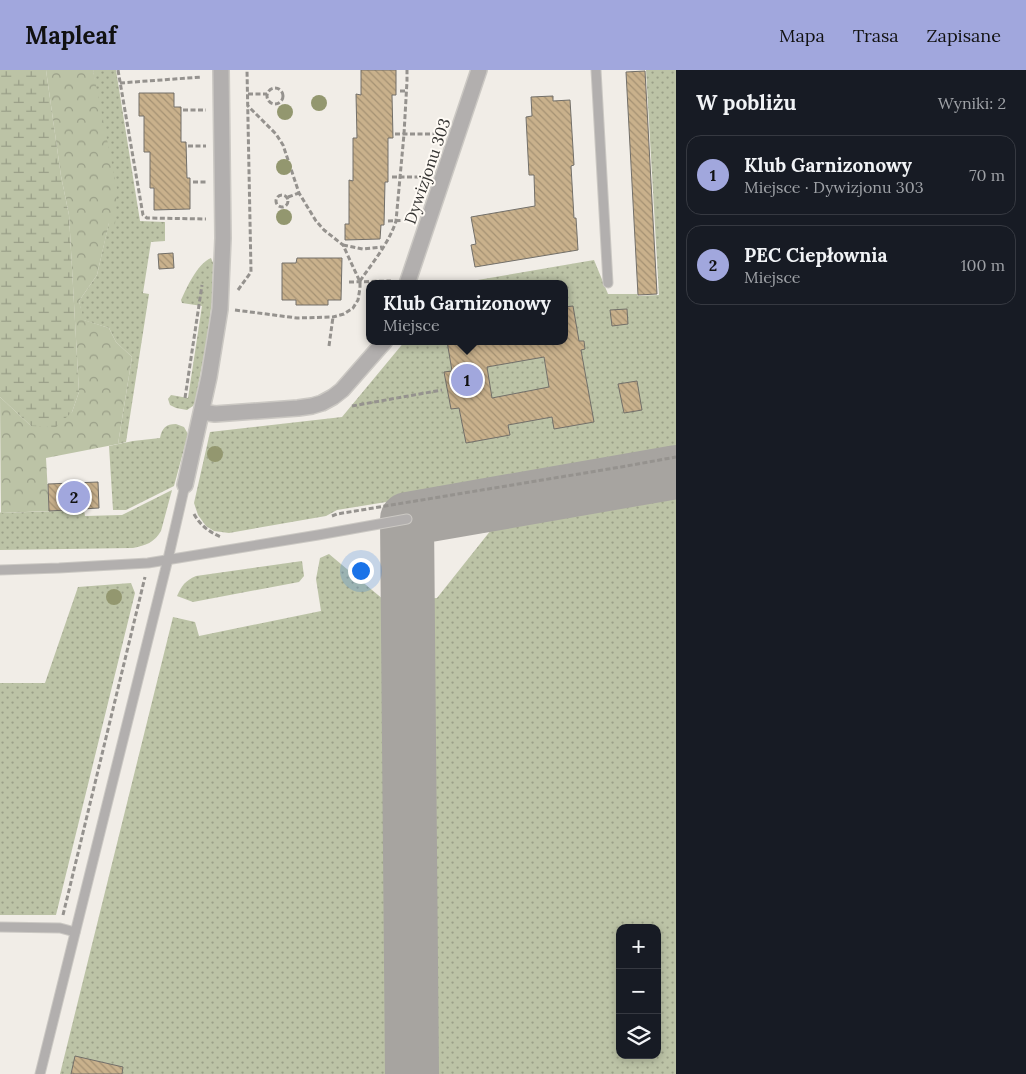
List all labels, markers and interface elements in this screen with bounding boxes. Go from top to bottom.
text: Mapleaf [25,20,117,51]
text: Mapa [779,24,825,47]
text: Trasa [853,24,899,47]
text: Zapisane [927,24,1001,47]
text: W pobliżu [696,89,796,116]
text: Wyniki: 2 [938,93,1006,113]
street label: Dywizjonu 303 [400,115,454,227]
text: Klub Garnizonowy [744,153,912,177]
text: 1 [710,165,716,185]
text: 70 m [969,165,1005,185]
text: Miejsce · Dywizjonu 303 [744,177,924,197]
text: PEC Ciepłownia [744,243,887,267]
text: 2 [709,255,717,275]
text: 100 m [961,255,1005,275]
text: Miejsce [744,267,801,287]
popup [366,280,568,345]
text: Klub Garnizonowy [383,291,551,315]
text: Miejsce [383,315,440,335]
pin: 1 [451,361,483,399]
pin: 2 [58,478,90,516]
your location [348,558,374,584]
map controls [616,924,661,1059]
button: + [616,924,661,969]
button: − [616,969,661,1014]
button: layers [616,1014,661,1059]

